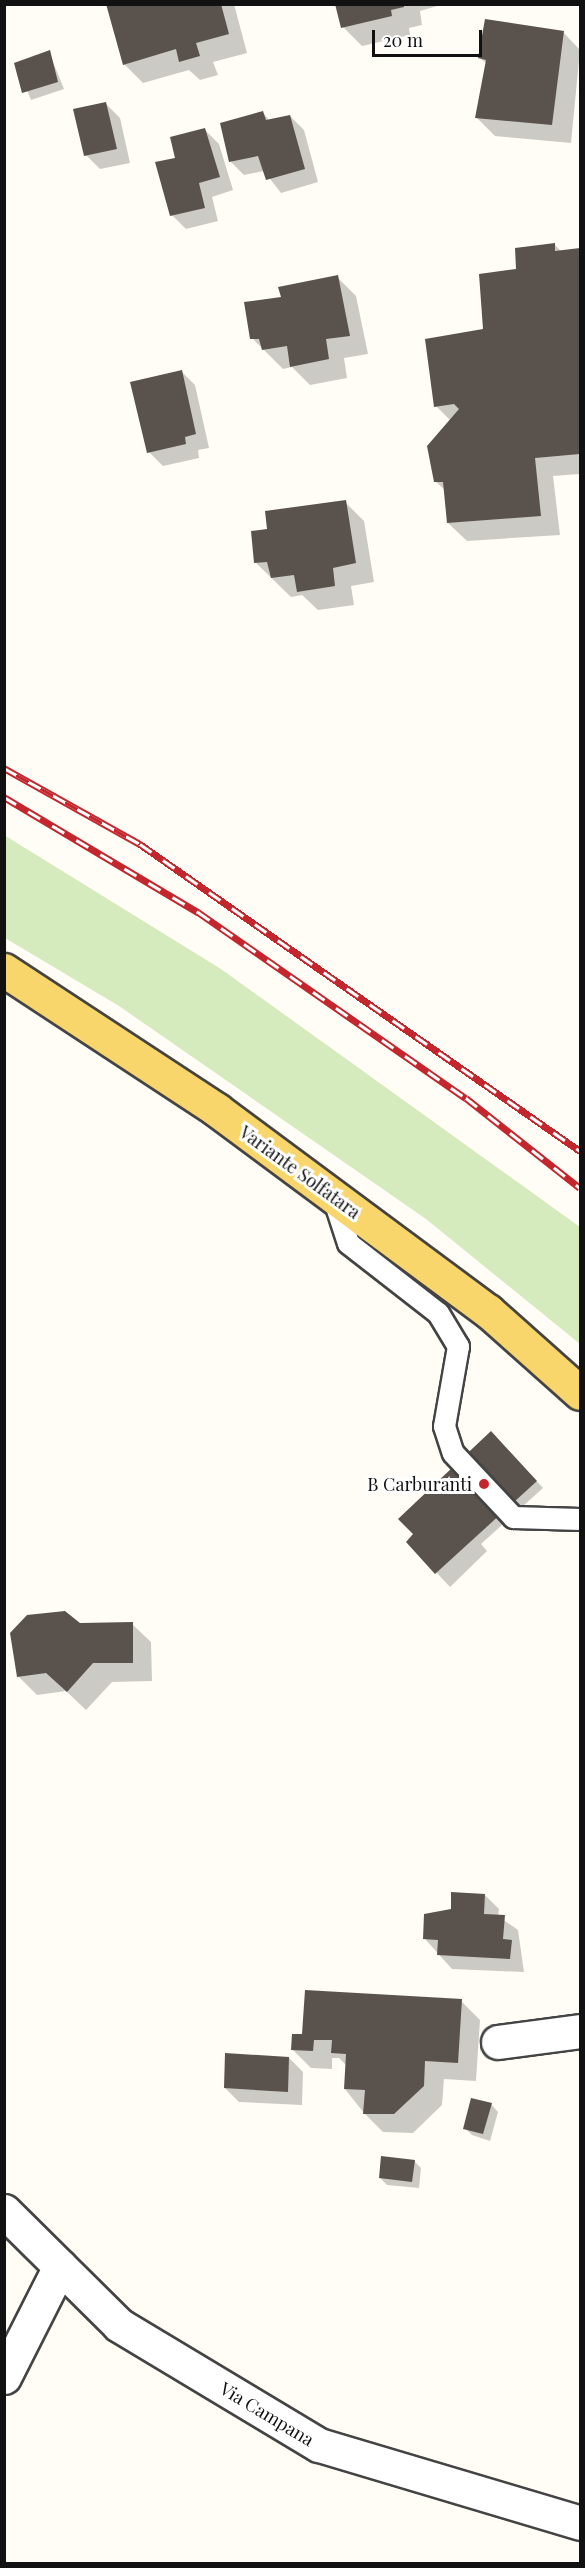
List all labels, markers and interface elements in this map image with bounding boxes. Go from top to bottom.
scale bar [375,18,484,56]
text: 20 m [383,28,423,52]
street label: Variante Solfatara [235,1121,365,1223]
place label: B Carburanti [367,1473,472,1495]
marker: B Carburanti [477,1477,491,1491]
street label: Via Campana [216,2377,318,2451]

